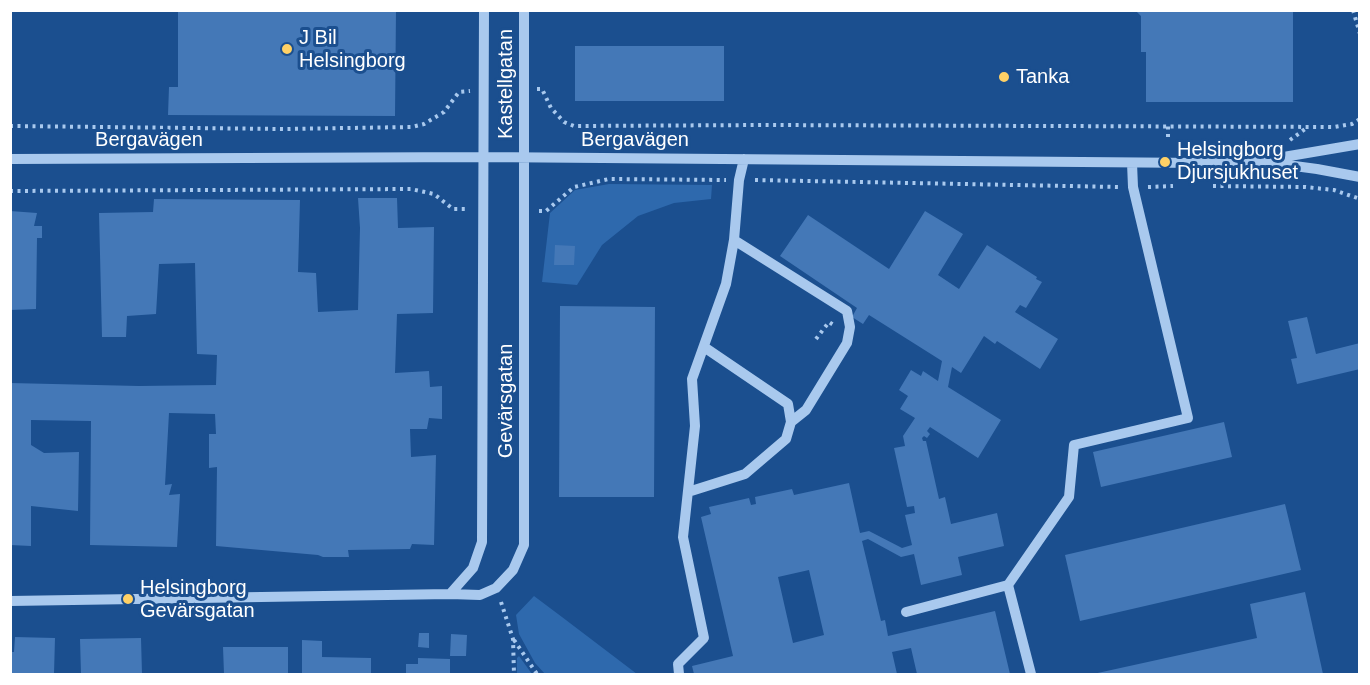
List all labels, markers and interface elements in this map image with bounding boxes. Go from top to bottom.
place label: J Bil Helsingborg [299,26,406,73]
street label: Kastellgatan [494,29,518,139]
marker: J Bil Helsingborg [280,42,294,56]
place label: Tanka [1016,65,1069,89]
marker: Tanka [997,70,1011,84]
street label: Bergavägen [95,128,203,152]
street label: Bergavägen [581,128,689,152]
place label: Helsingborg Djursjukhuset [1177,138,1298,185]
marker: Helsingborg Djursjukhuset [1158,155,1172,169]
street label: Gevärsgatan [494,344,518,458]
place label: Helsingborg Gevärsgatan [140,576,255,623]
marker: Helsingborg Gevärsgatan [121,592,135,606]

